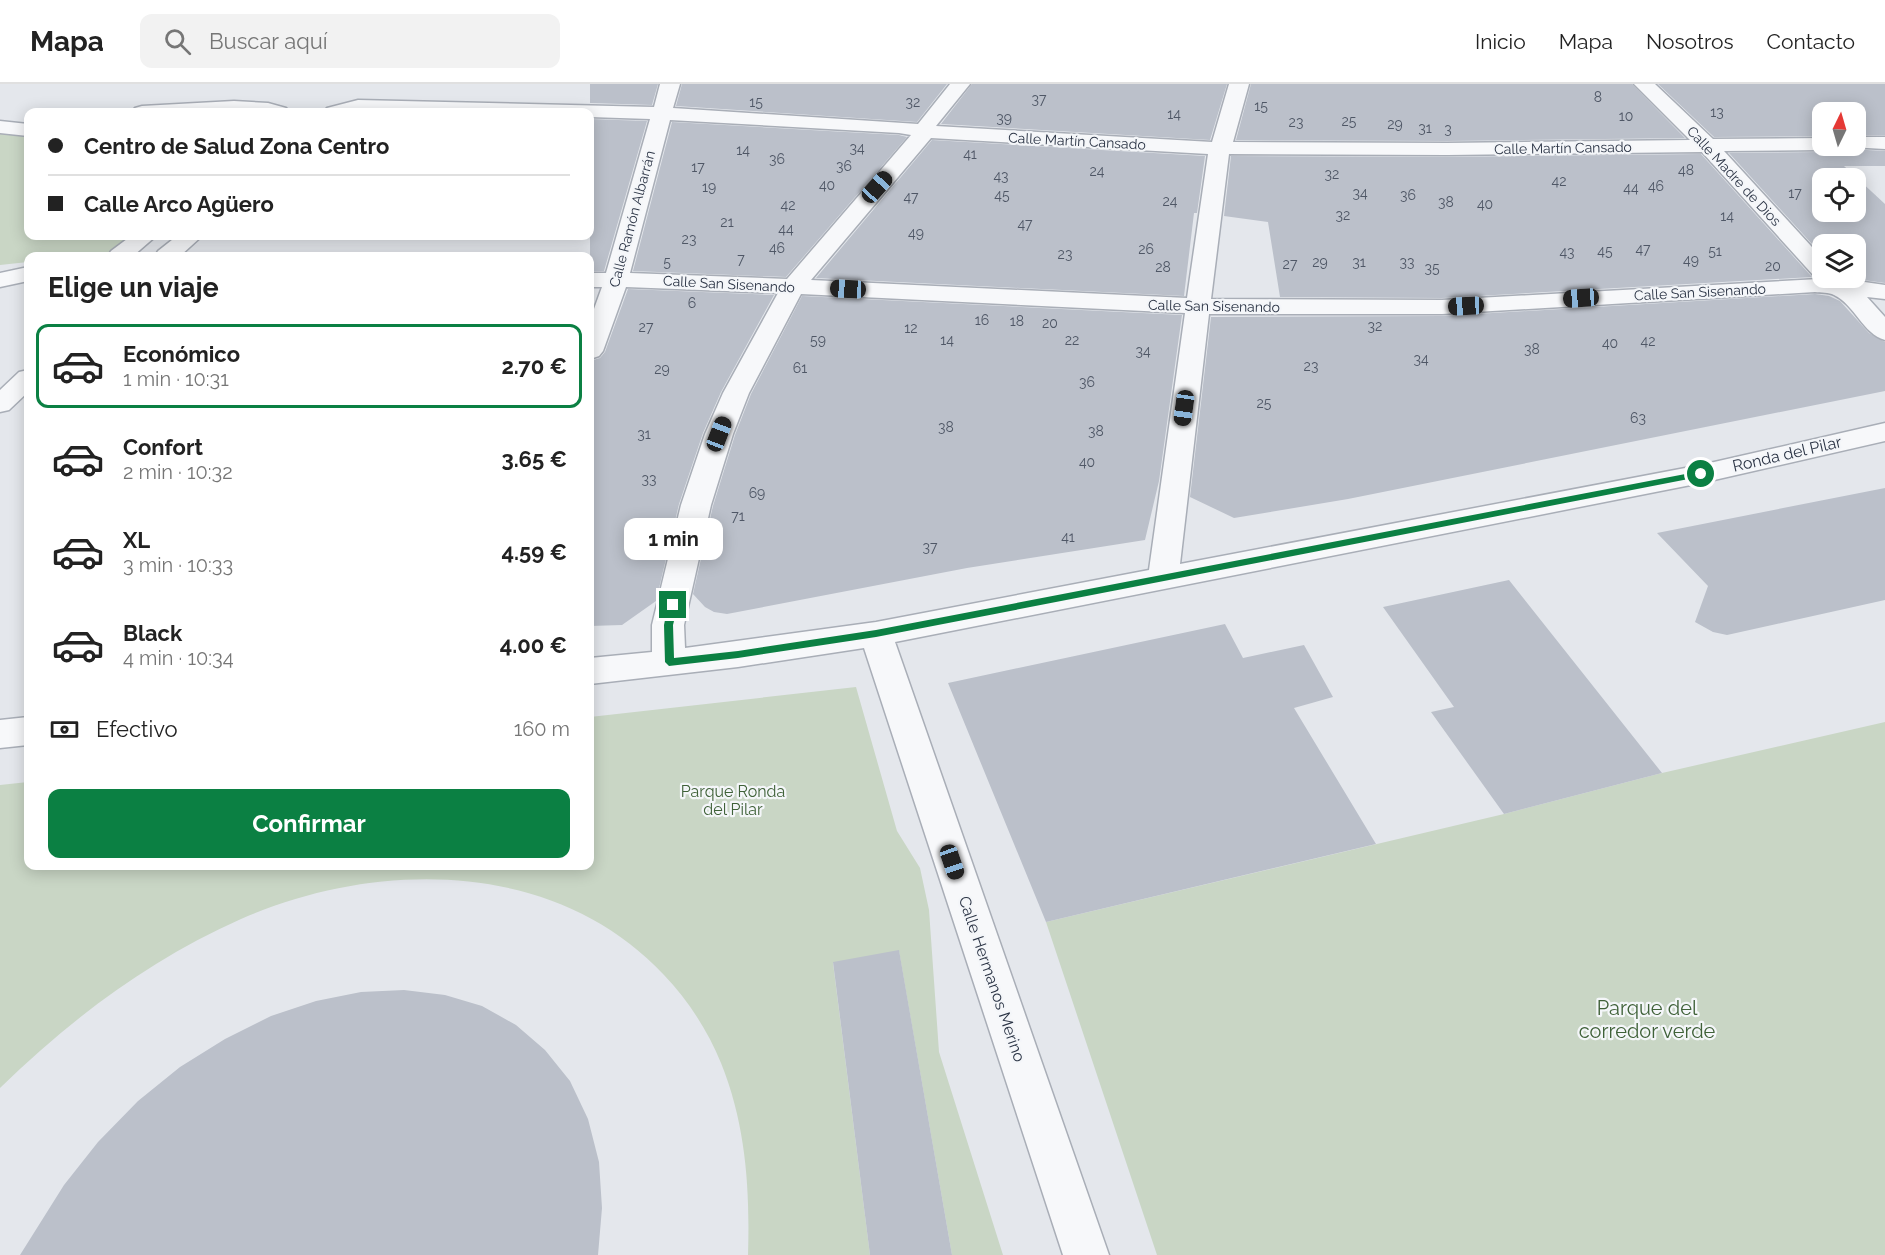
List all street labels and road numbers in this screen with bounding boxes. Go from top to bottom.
street label: Calle Madre de Dios [1684,123,1784,229]
street label: Calle Martín Cansado [1008,129,1146,153]
street label: Calle Martín Cansado [1494,139,1632,157]
street label: Calle Ramón Albarrán [606,149,658,289]
street label: Calle San Sisenando [663,273,795,295]
street label: Calle San Sisenando [1634,281,1766,303]
street label: Calle San Sisenando [1148,297,1280,315]
street label: Ronda del Pilar [1731,432,1844,476]
street label: Calle Hermanos Merino [955,894,1029,1064]

